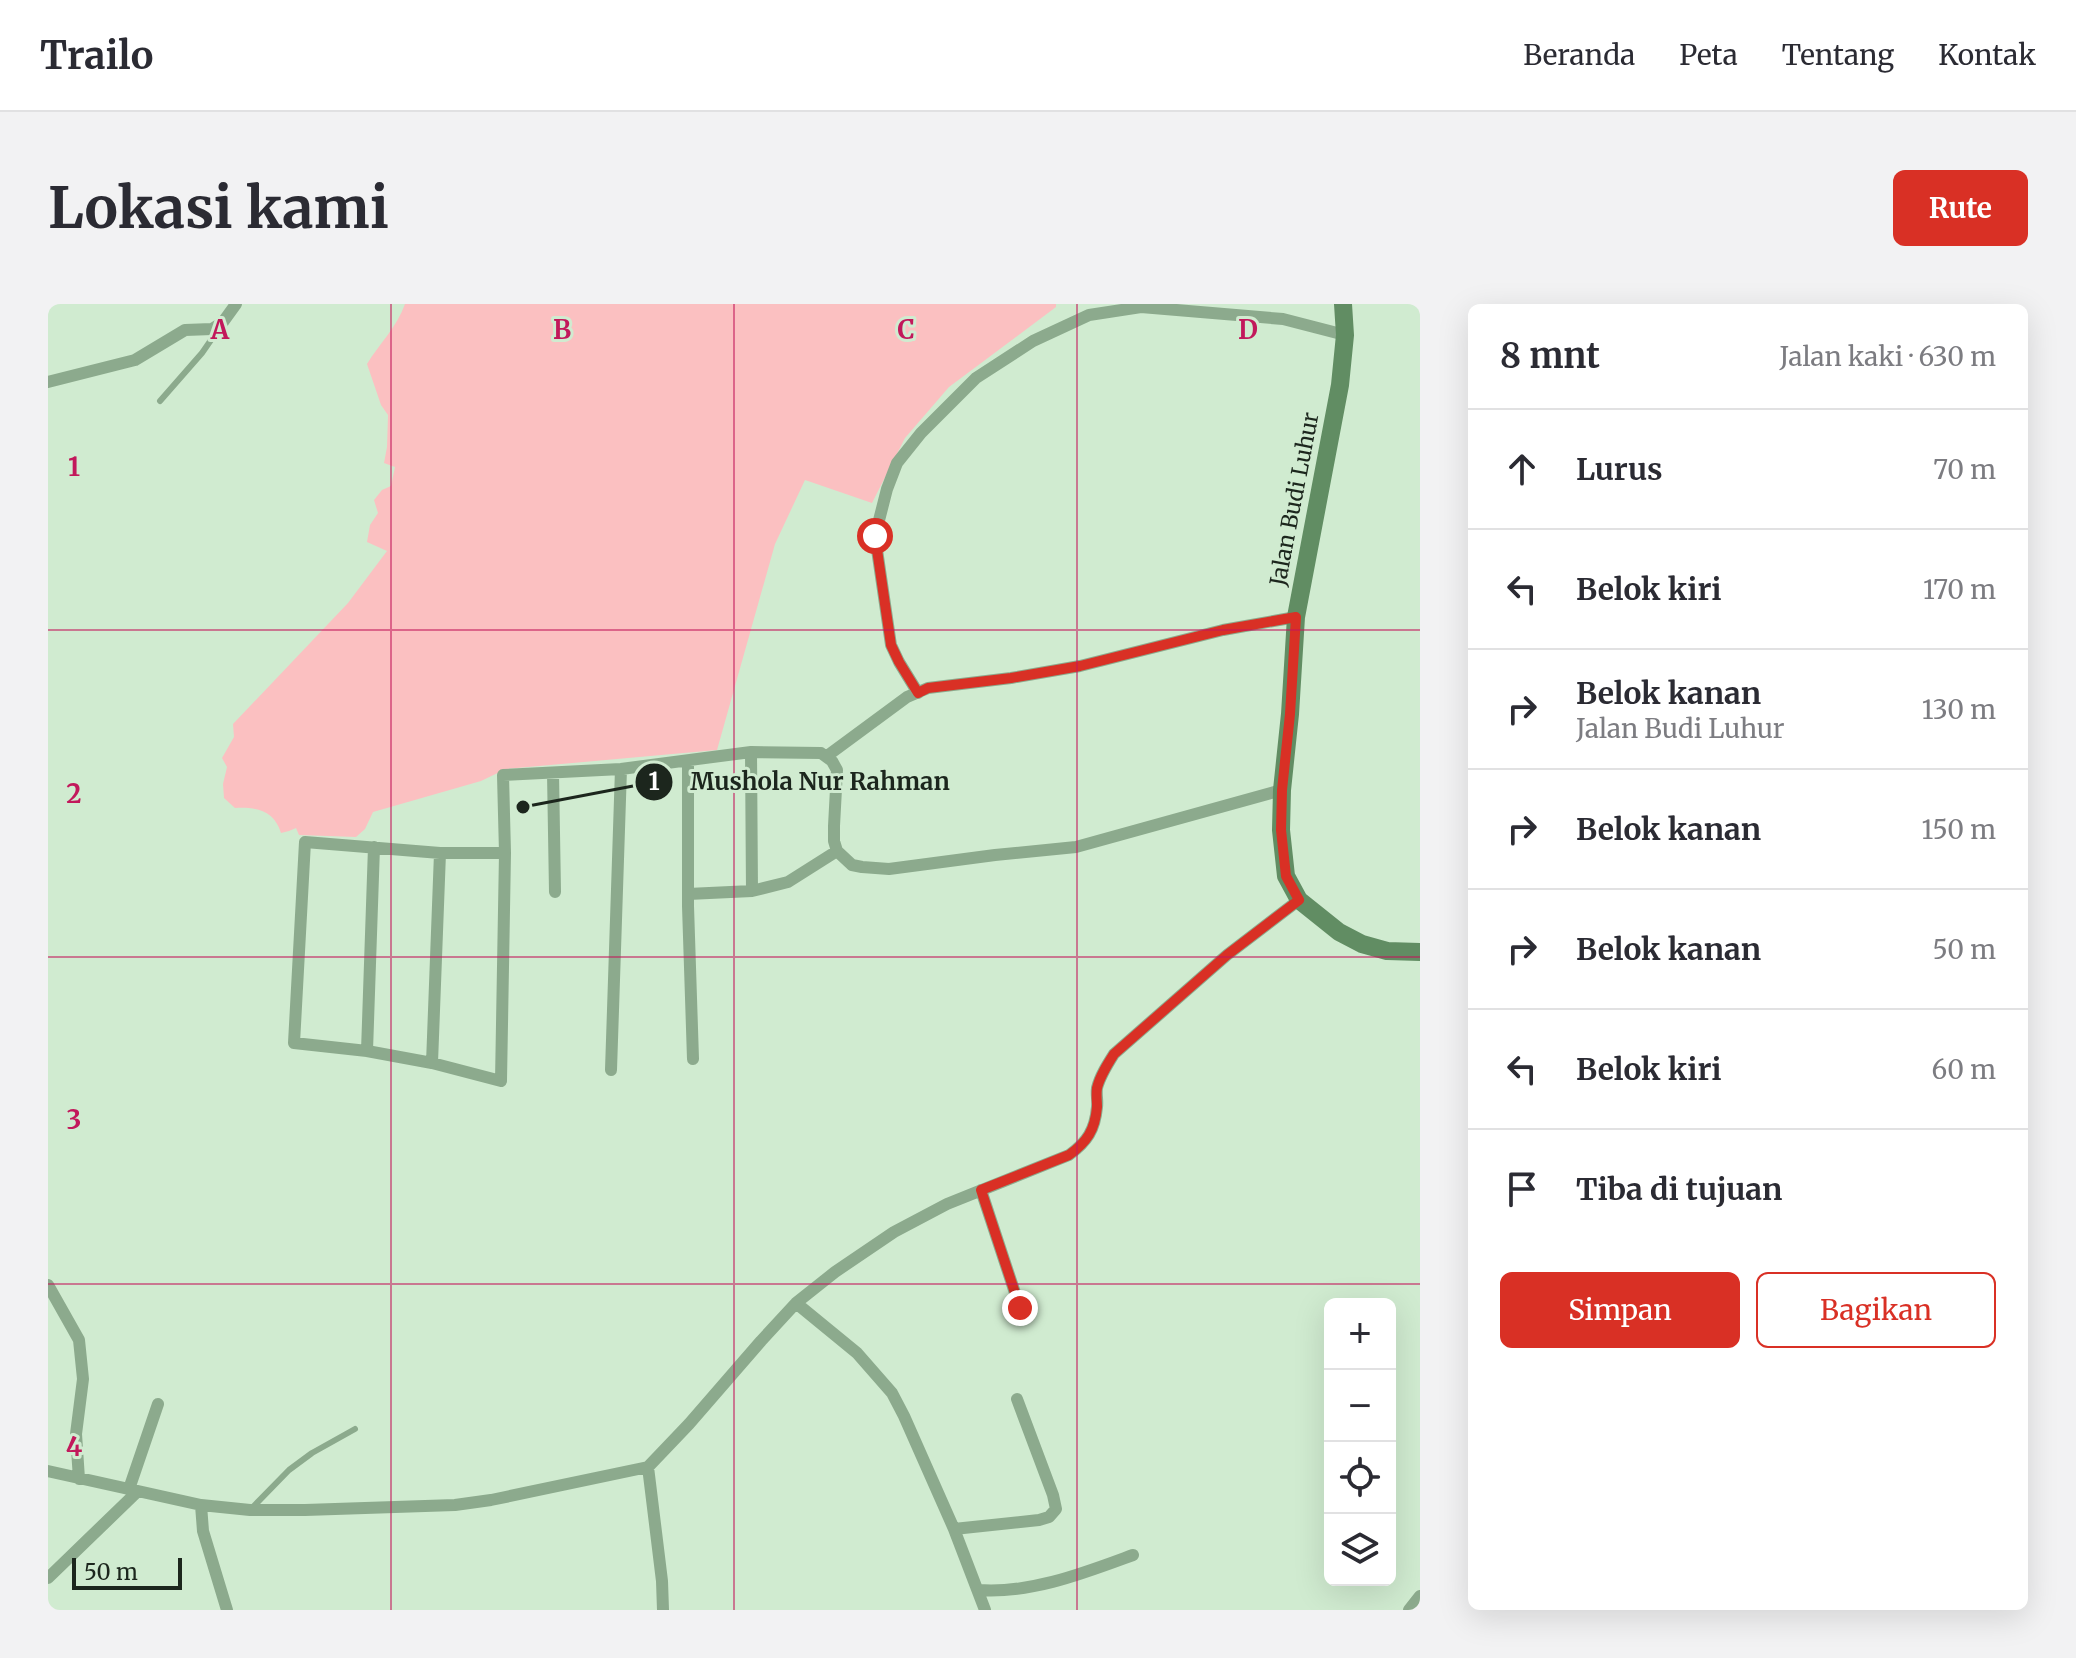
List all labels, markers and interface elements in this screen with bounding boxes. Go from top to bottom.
text: Trailo [40,32,153,79]
text: Beranda [1523,37,1635,73]
text: Peta [1679,37,1738,73]
text: Tentang [1782,37,1894,73]
text: Kontak [1938,37,2036,73]
button: Rute [1893,170,2028,246]
text: Lokasi kami [48,173,389,243]
text: A [210,313,230,346]
text: B [553,313,571,346]
text: C [897,313,915,346]
text: D [1238,313,1258,346]
text: 8 mnt [1500,335,1600,377]
text: Jalan kaki · 630 m [1779,340,1996,373]
street label: Jalan Budi Luhur [1263,410,1325,589]
icon: ahead [1500,447,1544,491]
text: 1 [68,450,80,483]
text: Lurus [1576,450,1663,488]
text: 70 m [1933,453,1996,486]
route start [857,518,893,554]
icon: left [1500,567,1544,611]
text: Belok kiri [1576,570,1722,608]
text: 170 m [1923,573,1996,606]
text: Belok kanan [1576,674,1761,712]
icon: right [1500,687,1544,731]
text: 130 m [1922,693,1996,726]
text: Jalan Budi Luhur [1576,712,1785,745]
callout: Mushola Nur Rahman [634,758,965,806]
text: 1 [648,766,660,797]
text: Mushola Nur Rahman [690,766,950,797]
text: 2 [66,777,82,810]
icon: right [1500,807,1544,851]
text: Belok kanan [1576,810,1761,848]
text: 150 m [1922,813,1996,846]
icon: right [1500,927,1544,971]
text: Belok kanan [1576,930,1761,968]
text: 50 m [1932,933,1996,966]
icon: left [1500,1047,1544,1091]
text: Belok kiri [1576,1050,1722,1088]
text: 60 m [1932,1053,1996,1086]
text: 3 [67,1103,81,1136]
icon: arrive [1500,1167,1544,1211]
text: Tiba di tujuan [1576,1170,1782,1208]
button: Simpan [1500,1272,1740,1348]
button: Bagikan [1756,1272,1996,1348]
route end [1002,1290,1038,1326]
map controls [1324,1298,1396,1586]
button: + [1324,1298,1396,1370]
button: − [1324,1370,1396,1442]
text: 4 [66,1430,83,1463]
button: locate [1324,1442,1396,1514]
button: layers [1324,1514,1396,1586]
scale bar [72,1554,182,1590]
text: 50 m [84,1558,138,1586]

